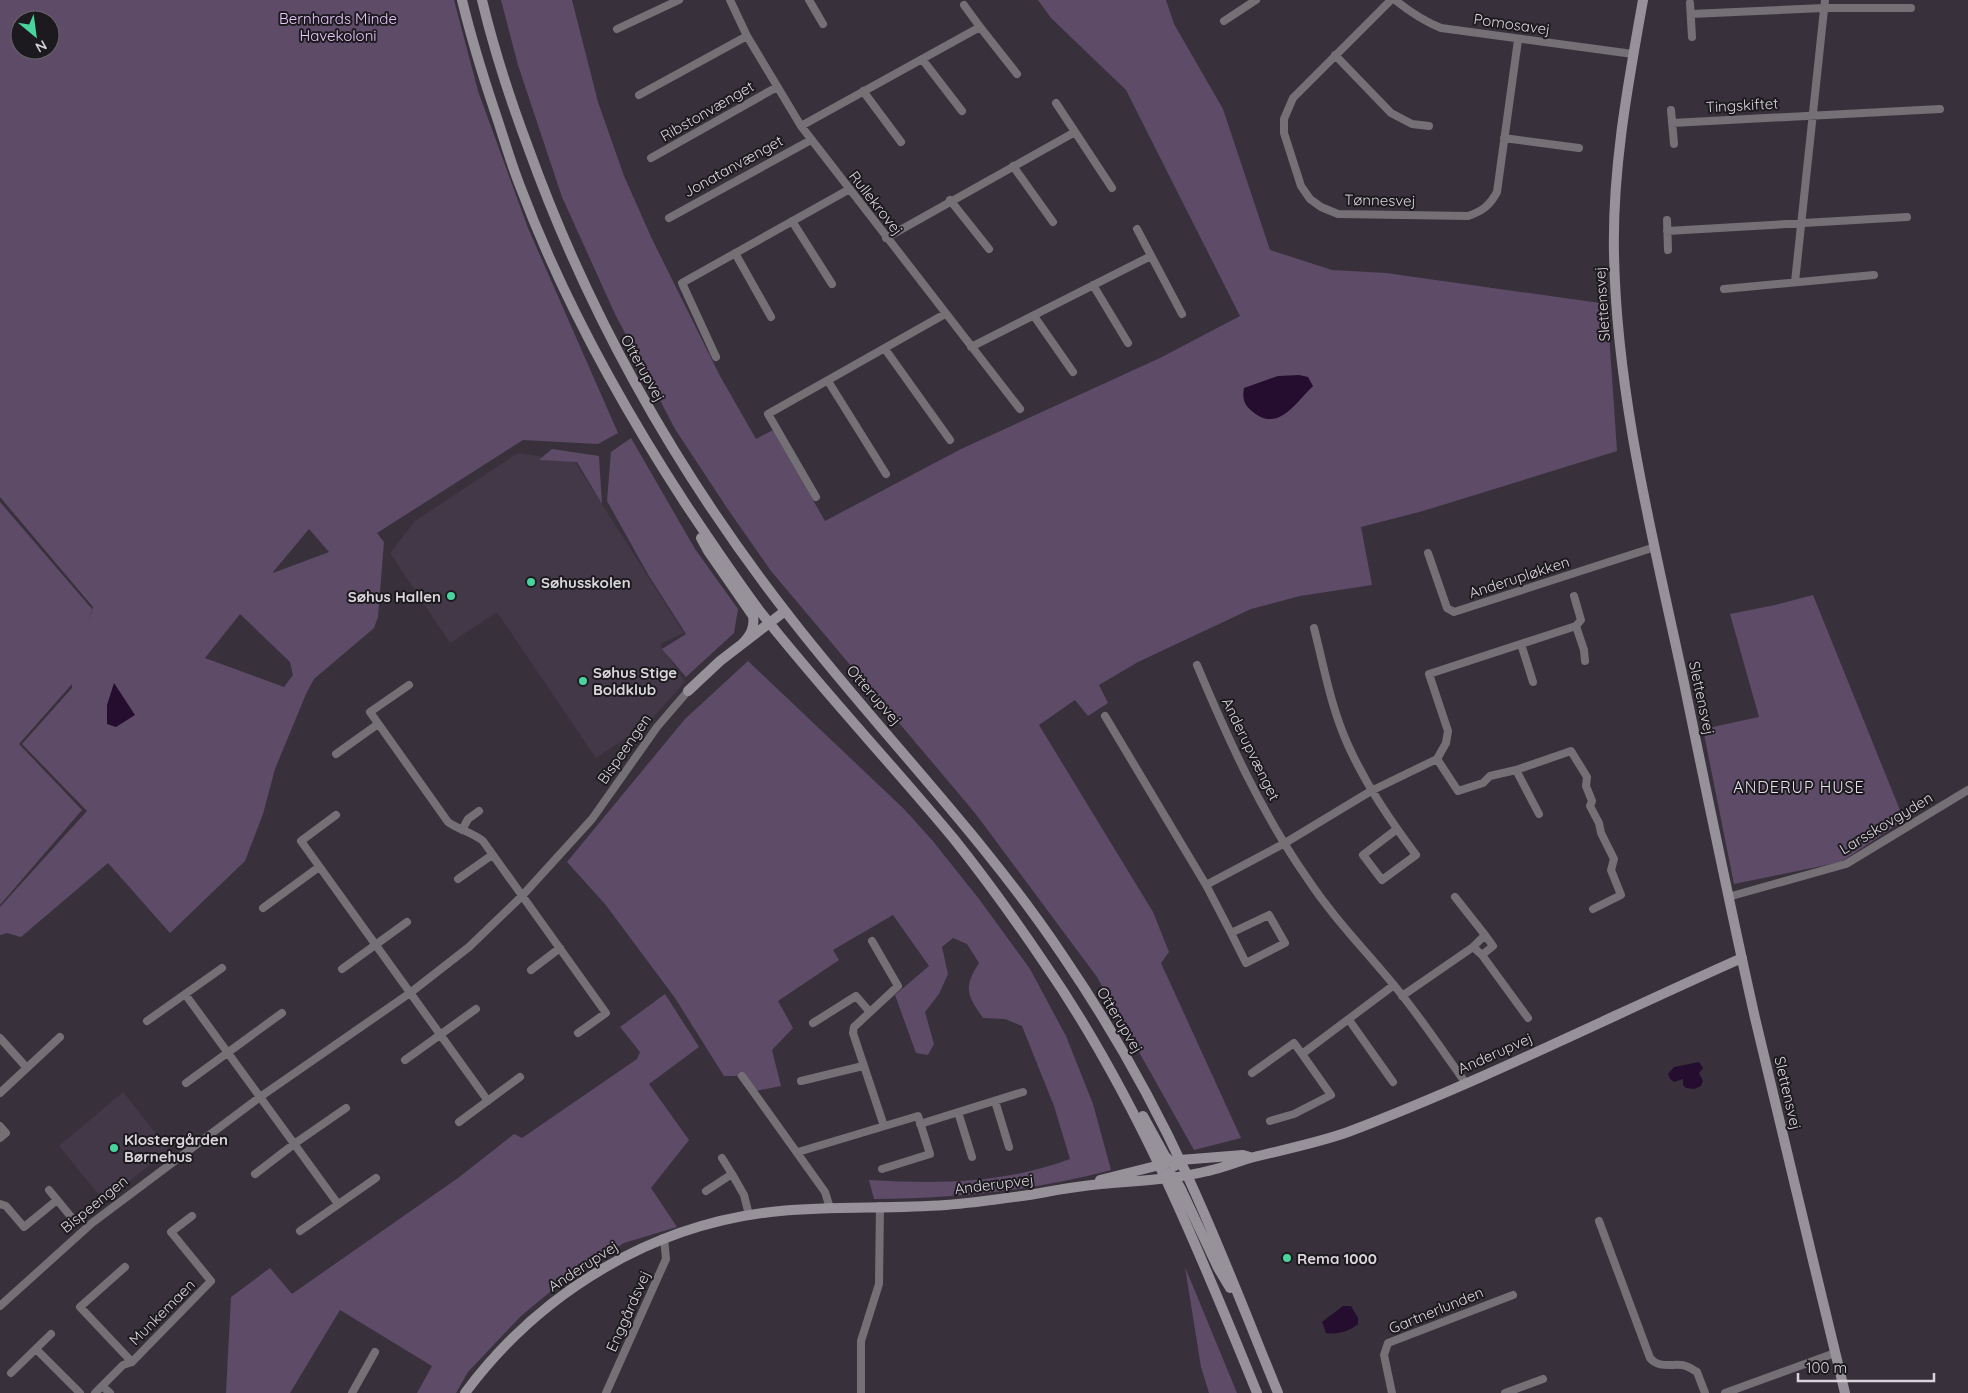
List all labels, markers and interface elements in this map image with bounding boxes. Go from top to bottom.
park label: Bernhards Minde Havekoloni [279,9,397,45]
street label: Pomosavej [1473,9,1551,39]
north arrow [10,10,60,60]
text: N [32,36,50,57]
street label: Ribstonvænget [657,77,757,145]
street label: Tingskiftet [1705,94,1779,116]
street label: Jonatanvænget [680,131,786,201]
street label: Rullekrovej [845,167,907,239]
street label: Tønnesvej [1344,190,1416,210]
street label: Slettensvej [1590,266,1614,342]
street label: Otterupvej [617,331,669,405]
street label: Anderupløkken [1466,552,1572,602]
place label: Søhusskolen [541,573,631,592]
marker: Søhusskolen [525,576,537,588]
place label: Søhus Hallen [348,587,441,606]
marker: Søhus Hallen [445,590,457,602]
street label: Slettensvej [1685,659,1719,737]
street label: Otterupvej [843,661,905,729]
place label: Søhus Stige Boldklub [593,663,677,699]
marker: Søhus Stige Boldklub [577,675,589,687]
street label: Anderupvænget [1218,694,1284,804]
street label: Bispeengen [593,710,655,788]
district label: ANDERUP HUSE [1733,777,1865,797]
street label: Larsskovgyden [1836,788,1936,858]
street label: Otterupvej [1093,983,1147,1057]
street label: Anderupvej [1455,1028,1535,1078]
street label: Slettensvej [1770,1054,1806,1132]
place label: Klostergården Børnehus [124,1130,228,1166]
marker: Klostergården Børnehus [108,1142,120,1154]
street label: Anderupvej [953,1170,1035,1198]
street label: Bispeengen [57,1171,131,1237]
street label: Anderupvej [544,1236,622,1296]
place label: Rema 1000 [1297,1249,1377,1268]
marker: Rema 1000 [1281,1252,1293,1264]
street label: Enggårdsvej [602,1267,654,1355]
street label: Munkemaen [125,1275,199,1349]
street label: Gartnerlunden [1386,1282,1486,1338]
scale bar [1798,1350,1934,1382]
text: 100 m [1806,1358,1847,1377]

